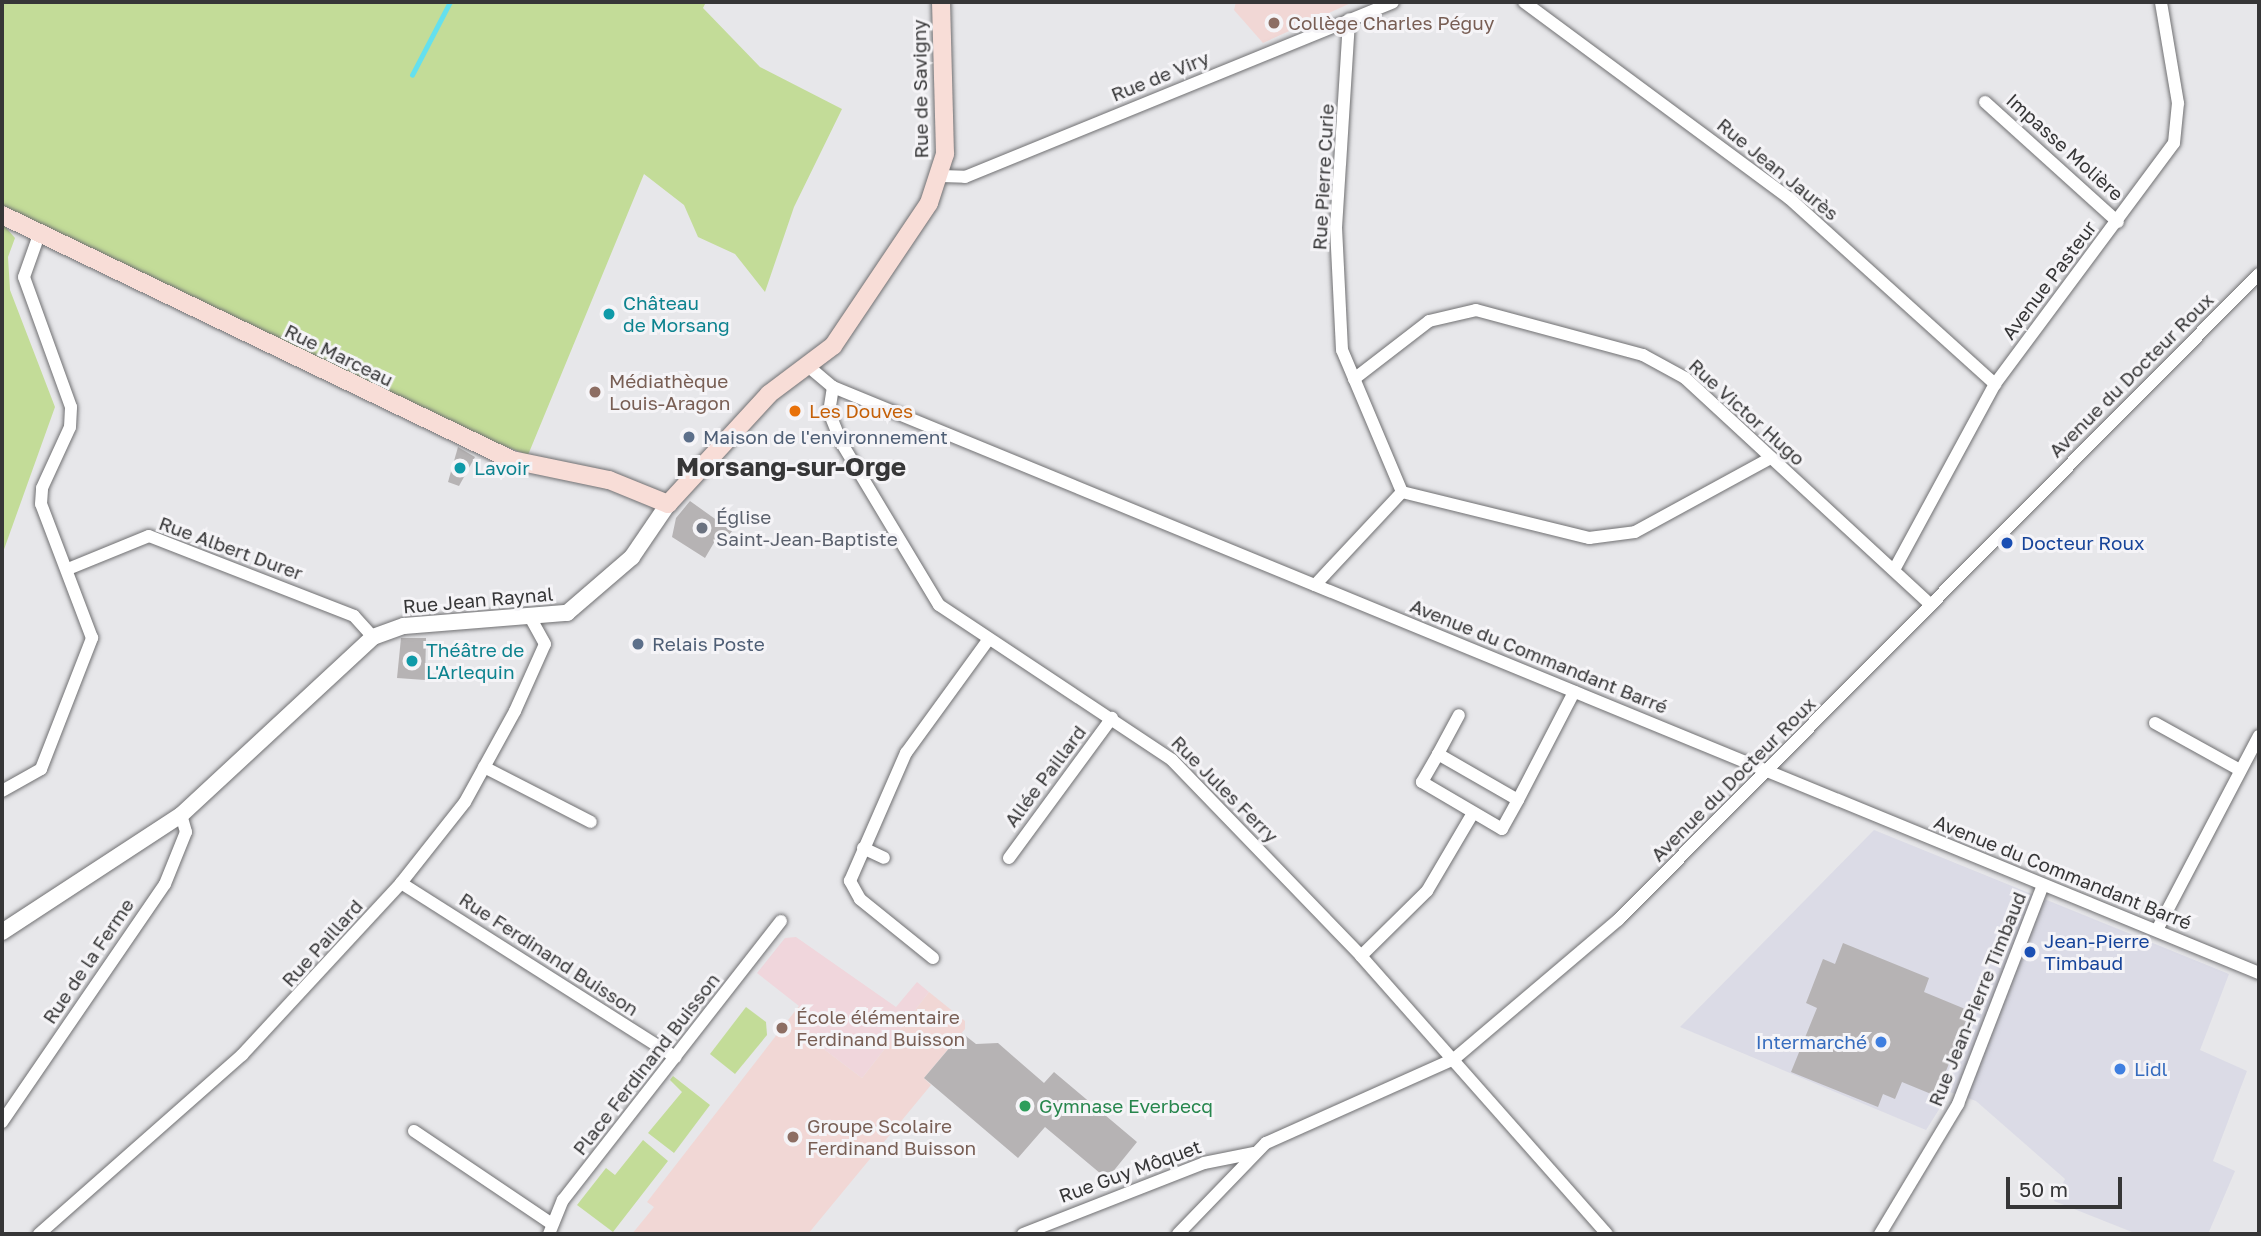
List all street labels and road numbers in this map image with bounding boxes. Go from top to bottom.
street label: Rue de Savigny [907,19,933,159]
street label: Rue de Viry [1108,46,1212,106]
street label: Impasse Molière [2002,89,2128,205]
street label: Rue Pierre Curie [1308,103,1338,251]
street label: Rue Jean Jaurès [1713,113,1843,225]
street label: Avenue Pasteur [1997,216,2101,344]
street label: Avenue du Docteur Roux [2044,288,2218,462]
street label: Rue Marceau [281,319,397,391]
street label: Rue Victor Hugo [1684,354,1810,470]
street label: Rue Albert Durer [156,511,306,585]
street label: Rue Jean Raynal [402,582,554,618]
street label: Avenue du Commandant Barré [1407,594,1671,718]
street label: Avenue du Docteur Roux [1646,692,1820,866]
street label: Allée Paillard [999,721,1091,831]
street label: Rue Jules Ferry [1167,731,1283,847]
street label: Avenue du Commandant Barré [1931,810,2195,934]
street label: Rue Ferdinand Buisson [455,888,643,1020]
street label: Rue Jean-Pierre Timbaud [1923,888,2031,1110]
street label: Rue de la Ferme [38,894,138,1028]
street label: Rue Paillard [277,895,367,991]
street label: Place Ferdinand Buisson [568,968,724,1160]
street label: Rue Guy Môquet [1056,1135,1204,1207]

